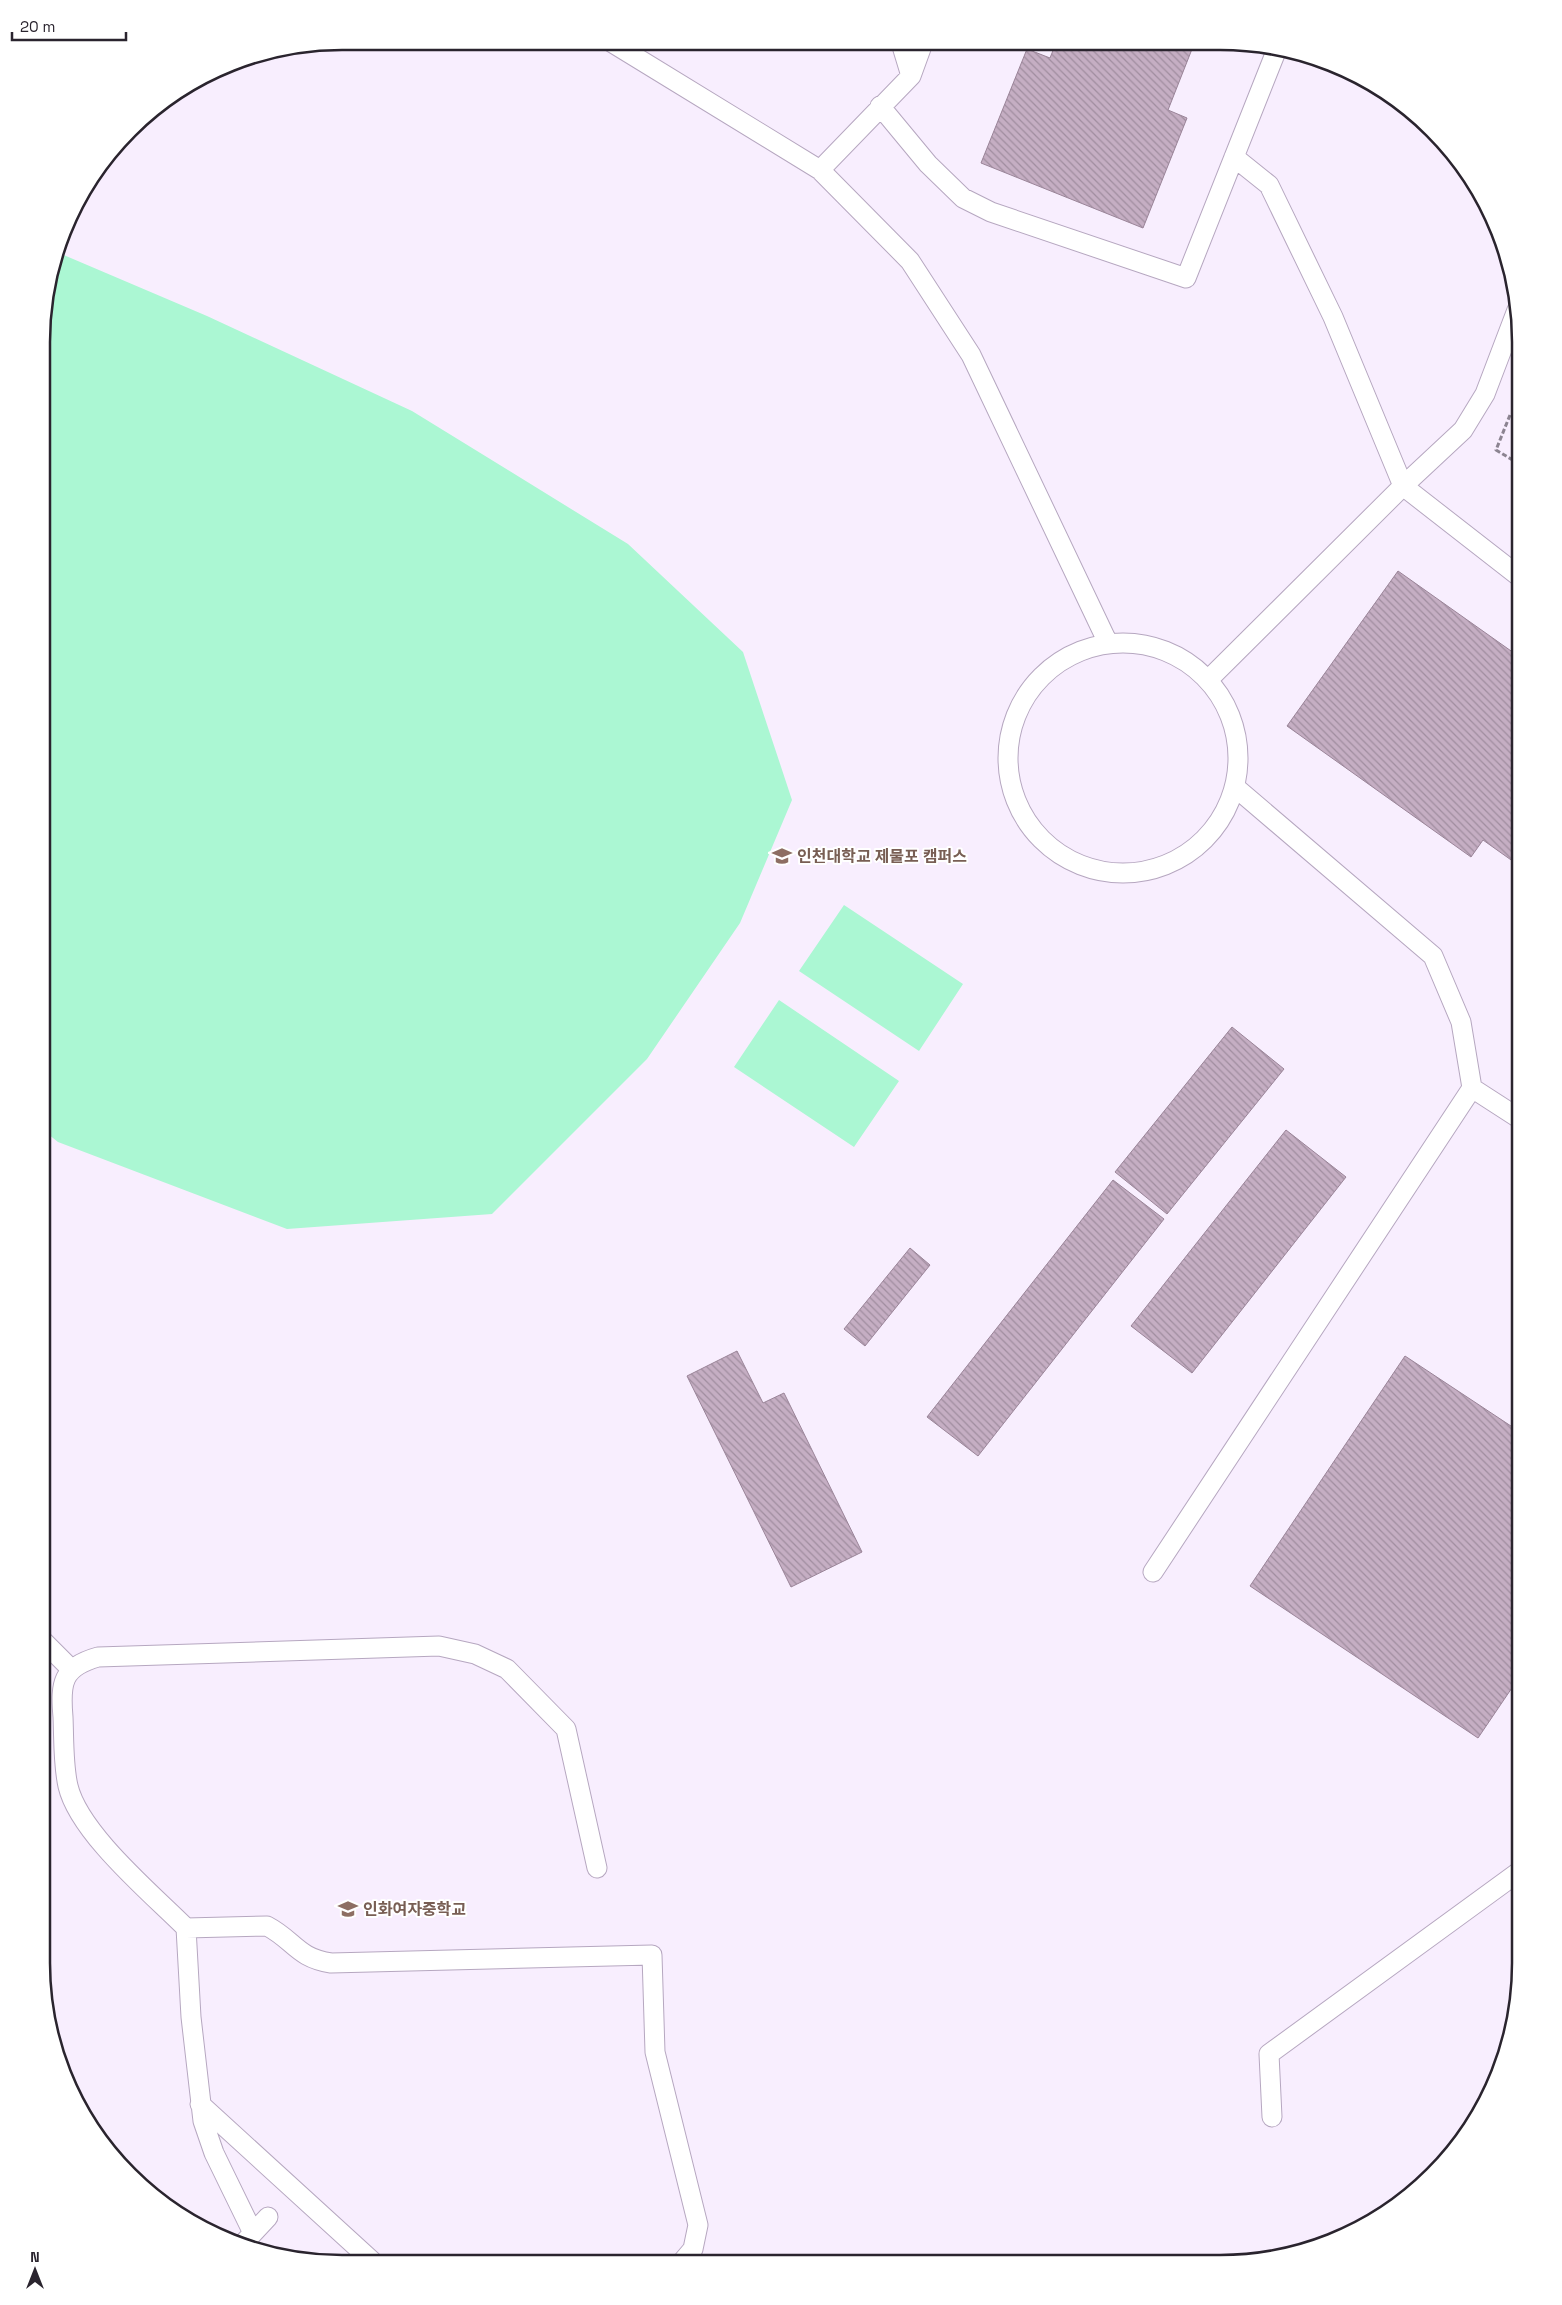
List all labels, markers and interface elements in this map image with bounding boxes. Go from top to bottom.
scale bar [12,10,126,42]
text: 20 m [20,17,55,36]
school or university icon: 인천대학교 제물포 캠퍼스 [771,845,793,867]
place label: 인천대학교 제물포 캠퍼스 [797,846,967,867]
school or university icon: 인화여자중학교 [337,1898,359,1920]
place label: 인화여자중학교 [363,1899,466,1920]
north arrow [10,2245,60,2295]
text: N [30,2248,40,2266]

